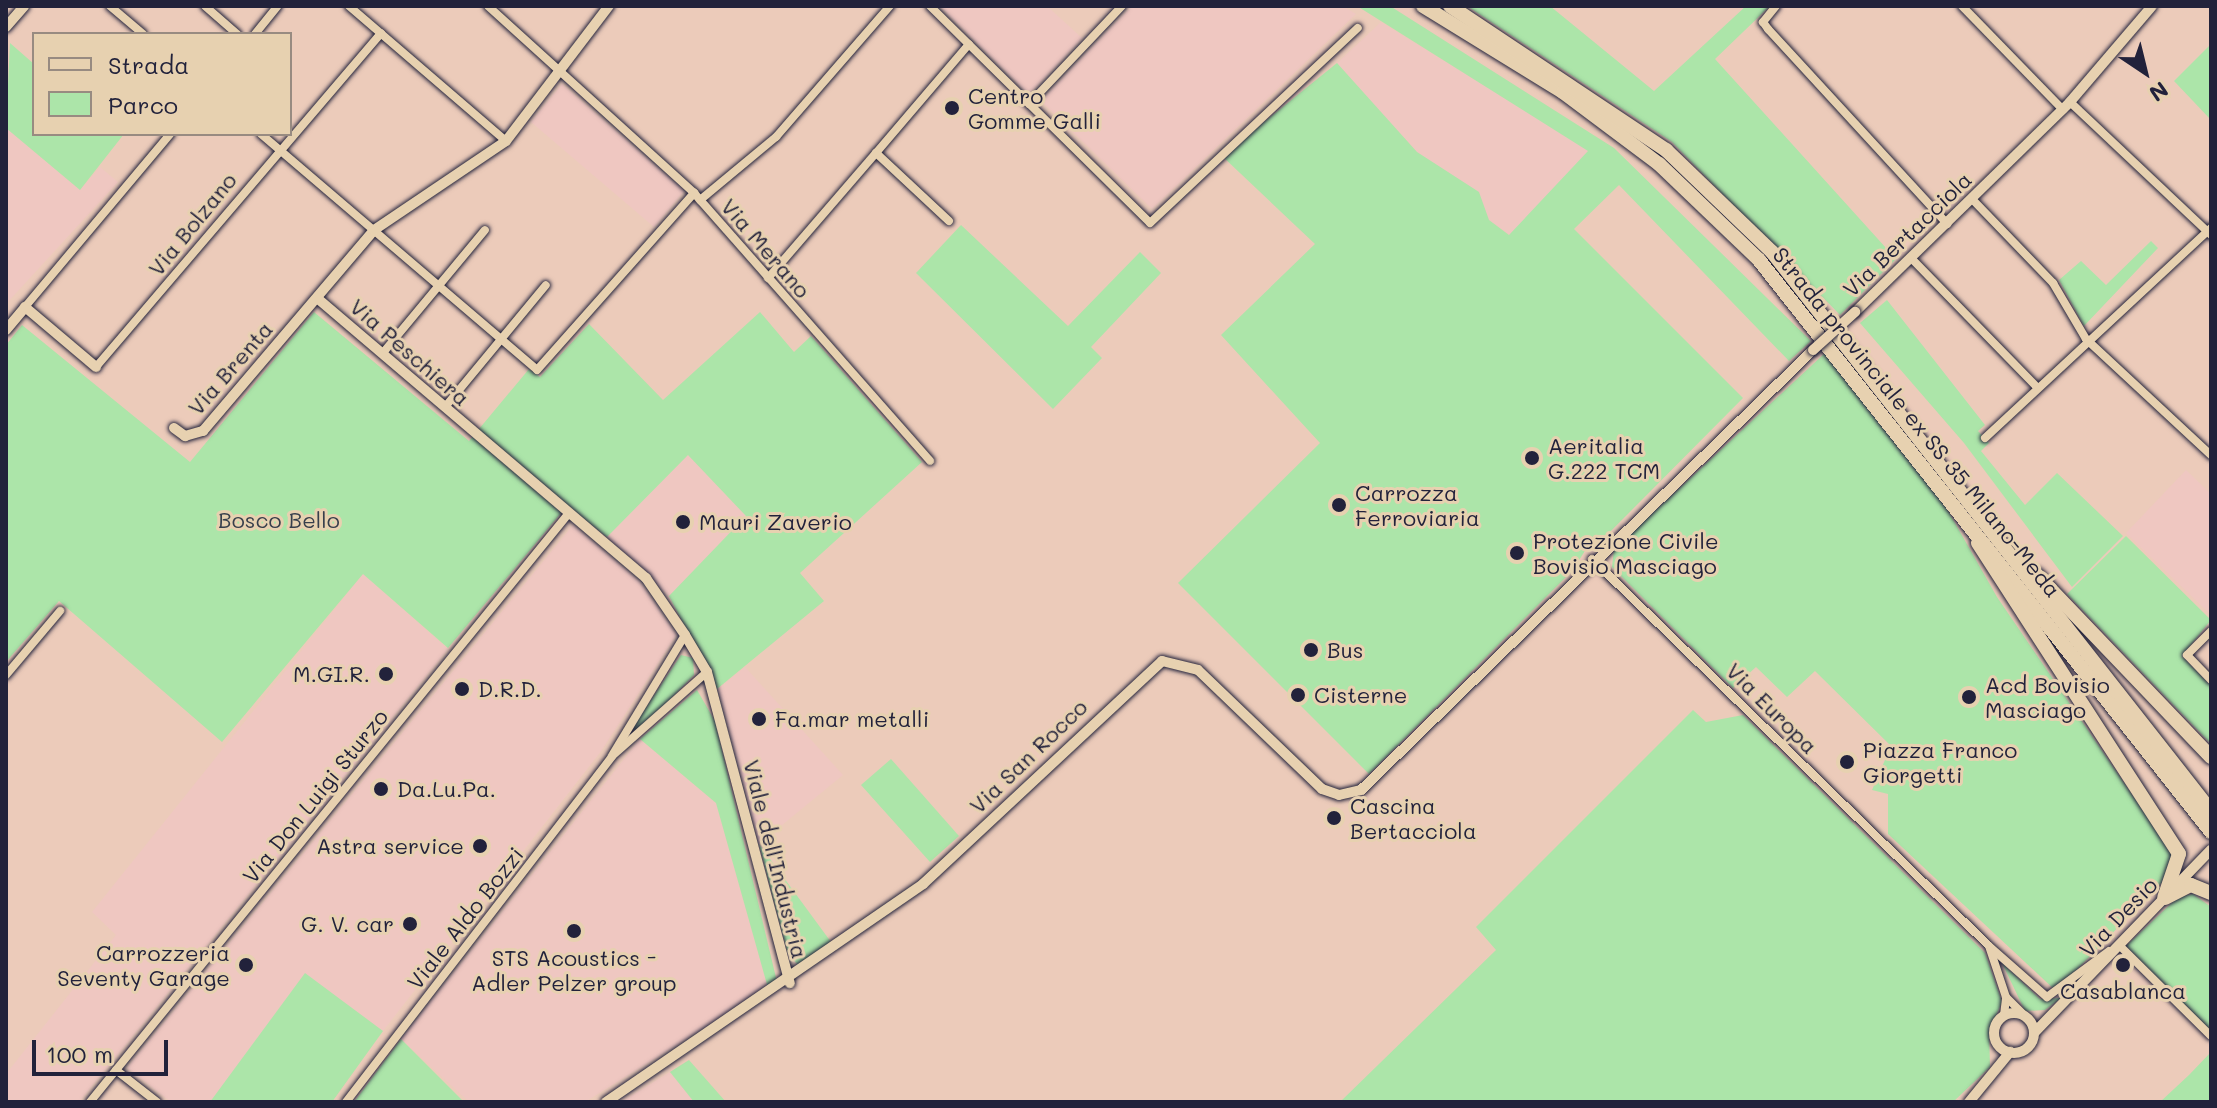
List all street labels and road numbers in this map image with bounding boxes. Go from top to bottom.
street label: Via Bertacciola [1837,166,1977,302]
street label: Via Bolzano [142,167,242,281]
street label: Via Merano [716,193,816,303]
street label: Strada provinciale ex SS 35 Milano-Meda [1767,242,2067,602]
street label: Via Peschiera [345,293,475,411]
street label: Via Brenta [182,316,278,420]
street label: Via Europa [1721,657,1823,759]
street label: Via San Rocco [964,693,1092,819]
street label: Via Don Luigi Sturzo [237,704,393,888]
street label: Viale dell'Industria [739,757,813,961]
street label: Viale Aldo Bozzi [401,842,529,994]
street label: Via Desio [2073,872,2163,962]

